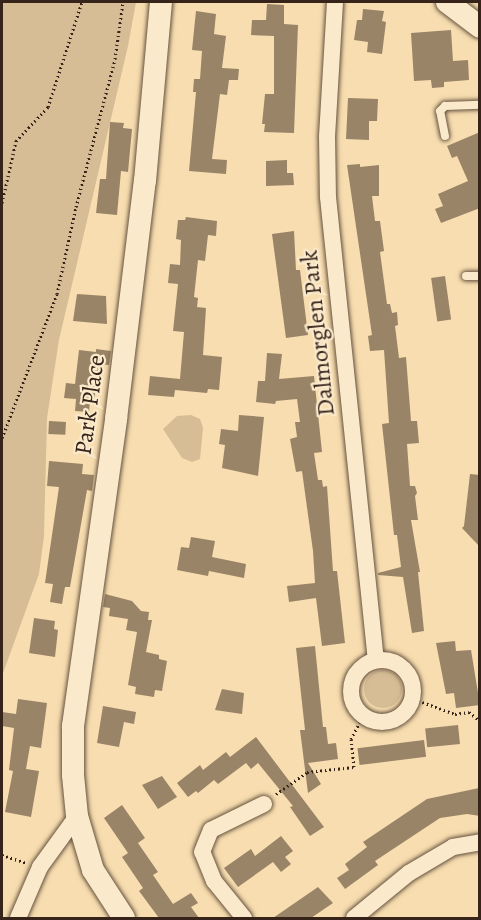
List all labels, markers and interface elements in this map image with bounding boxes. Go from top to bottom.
street label: Dalmorglen Park [295,249,341,417]
street label: Park Place [69,353,111,457]

